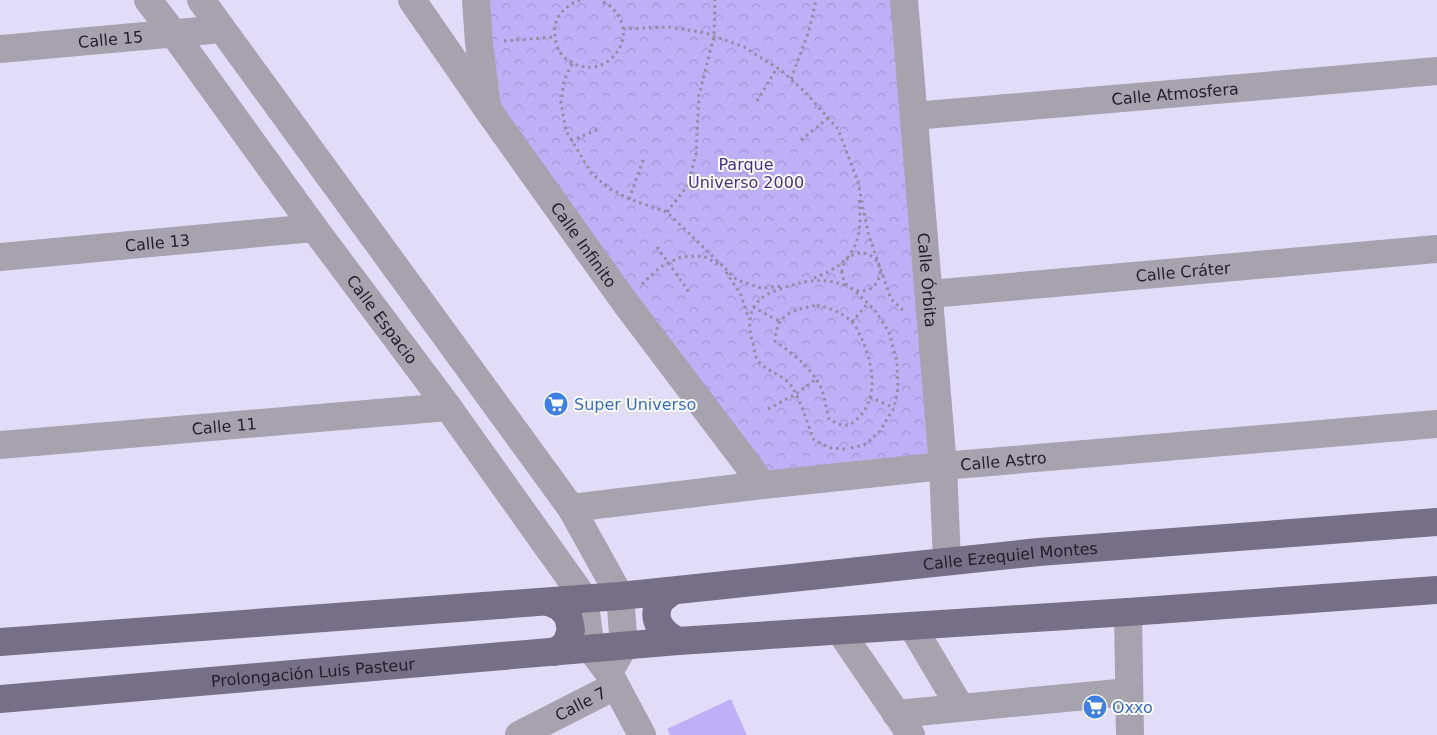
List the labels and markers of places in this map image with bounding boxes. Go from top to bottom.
supermarket icon: Super Universo [543,391,569,417]
place label: Super Universo [574,395,696,414]
supermarket icon: Oxxo [1082,694,1108,720]
place label: Oxxo [1112,698,1153,717]

